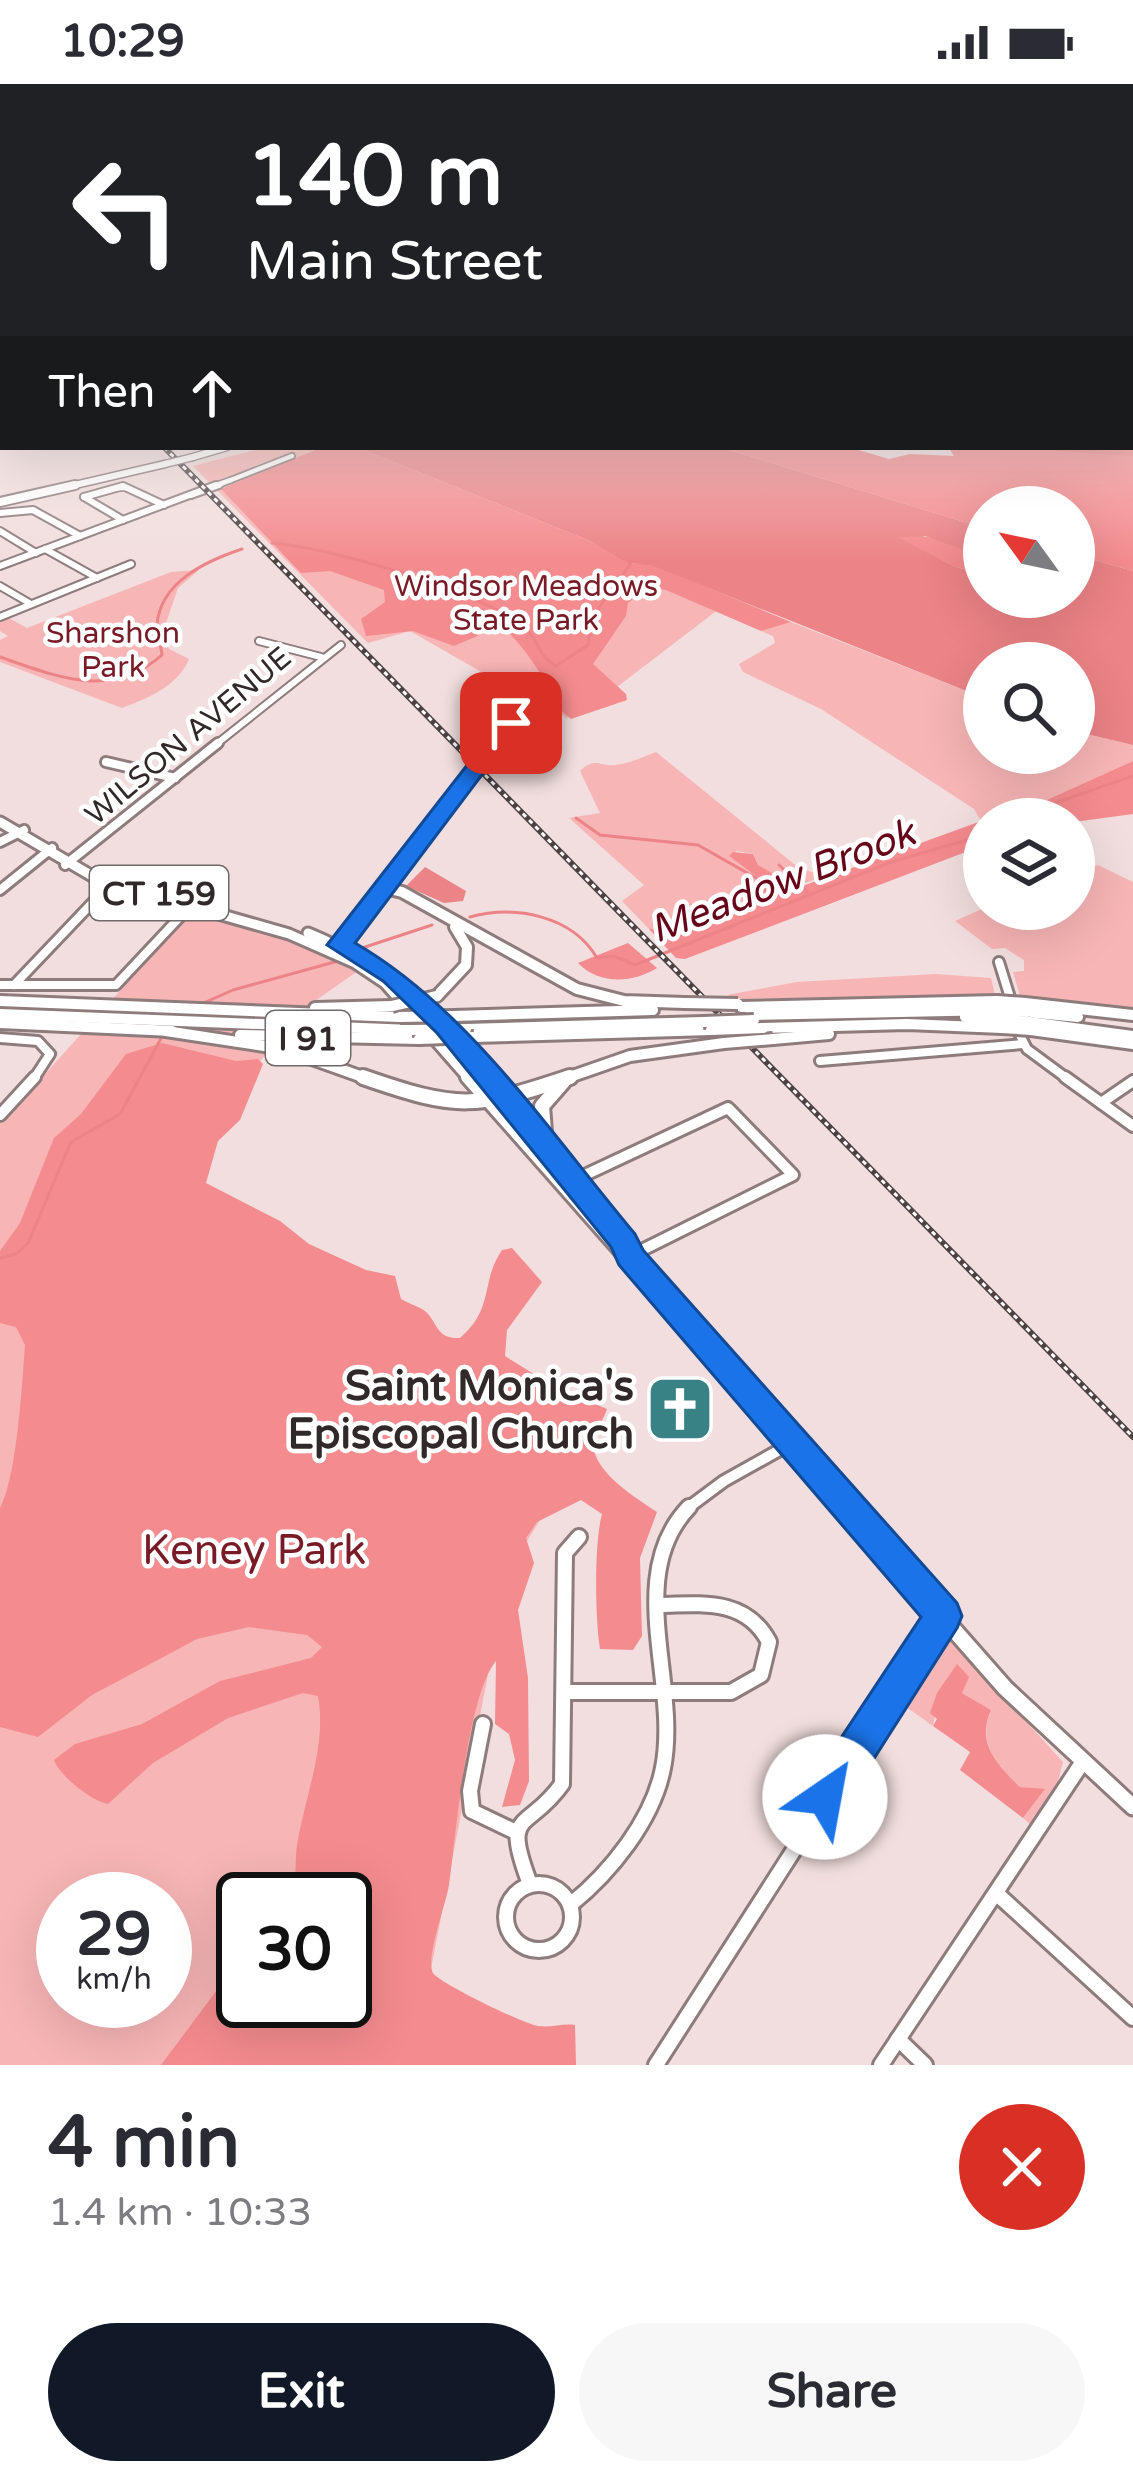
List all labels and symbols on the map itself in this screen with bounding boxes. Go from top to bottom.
north arrow [963,486,1095,618]
park label: Windsor Meadows State Park [394,568,658,639]
park label: Sharshon Park [46,615,180,686]
street label: WILSON AVENUE [78,639,299,833]
pin [460,672,562,774]
water label: Meadow Brook [643,808,924,954]
road number: CT 159 [90,866,228,920]
road number: I 91 [266,1011,350,1065]
place label: Saint Monica's Episcopal Church [288,1361,634,1460]
church icon: Saint Monica's Episcopal Church [645,1374,715,1444]
park label: Keney Park [142,1525,366,1576]
position arrow [762,1734,888,1860]
speed limit sign: 30 [216,1872,372,2028]

